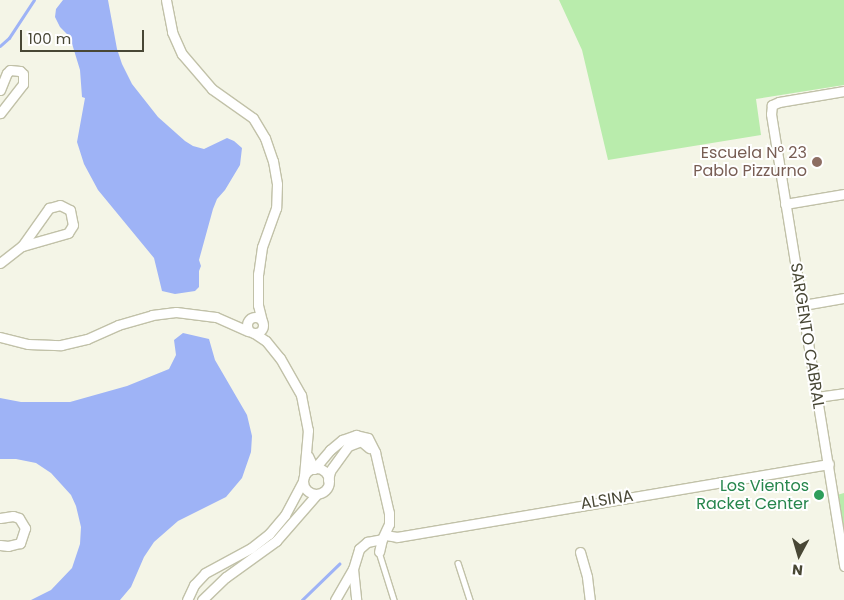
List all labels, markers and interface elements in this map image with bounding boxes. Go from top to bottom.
scale bar [22,20,146,52]
text: 100 m [28,28,71,49]
place label: Escuela N° 23 Pablo Pizzurno [693,143,807,181]
marker: Escuela N° 23 Pablo Pizzurno [811,156,823,168]
street label: SARGENTO CABRAL [786,262,828,410]
place label: Los Vientos Racket Center [696,476,809,514]
street label: ALSINA [579,486,635,514]
marker: Los Vientos Racket Center [813,489,825,501]
north arrow [774,530,824,580]
text: N [791,559,804,580]

